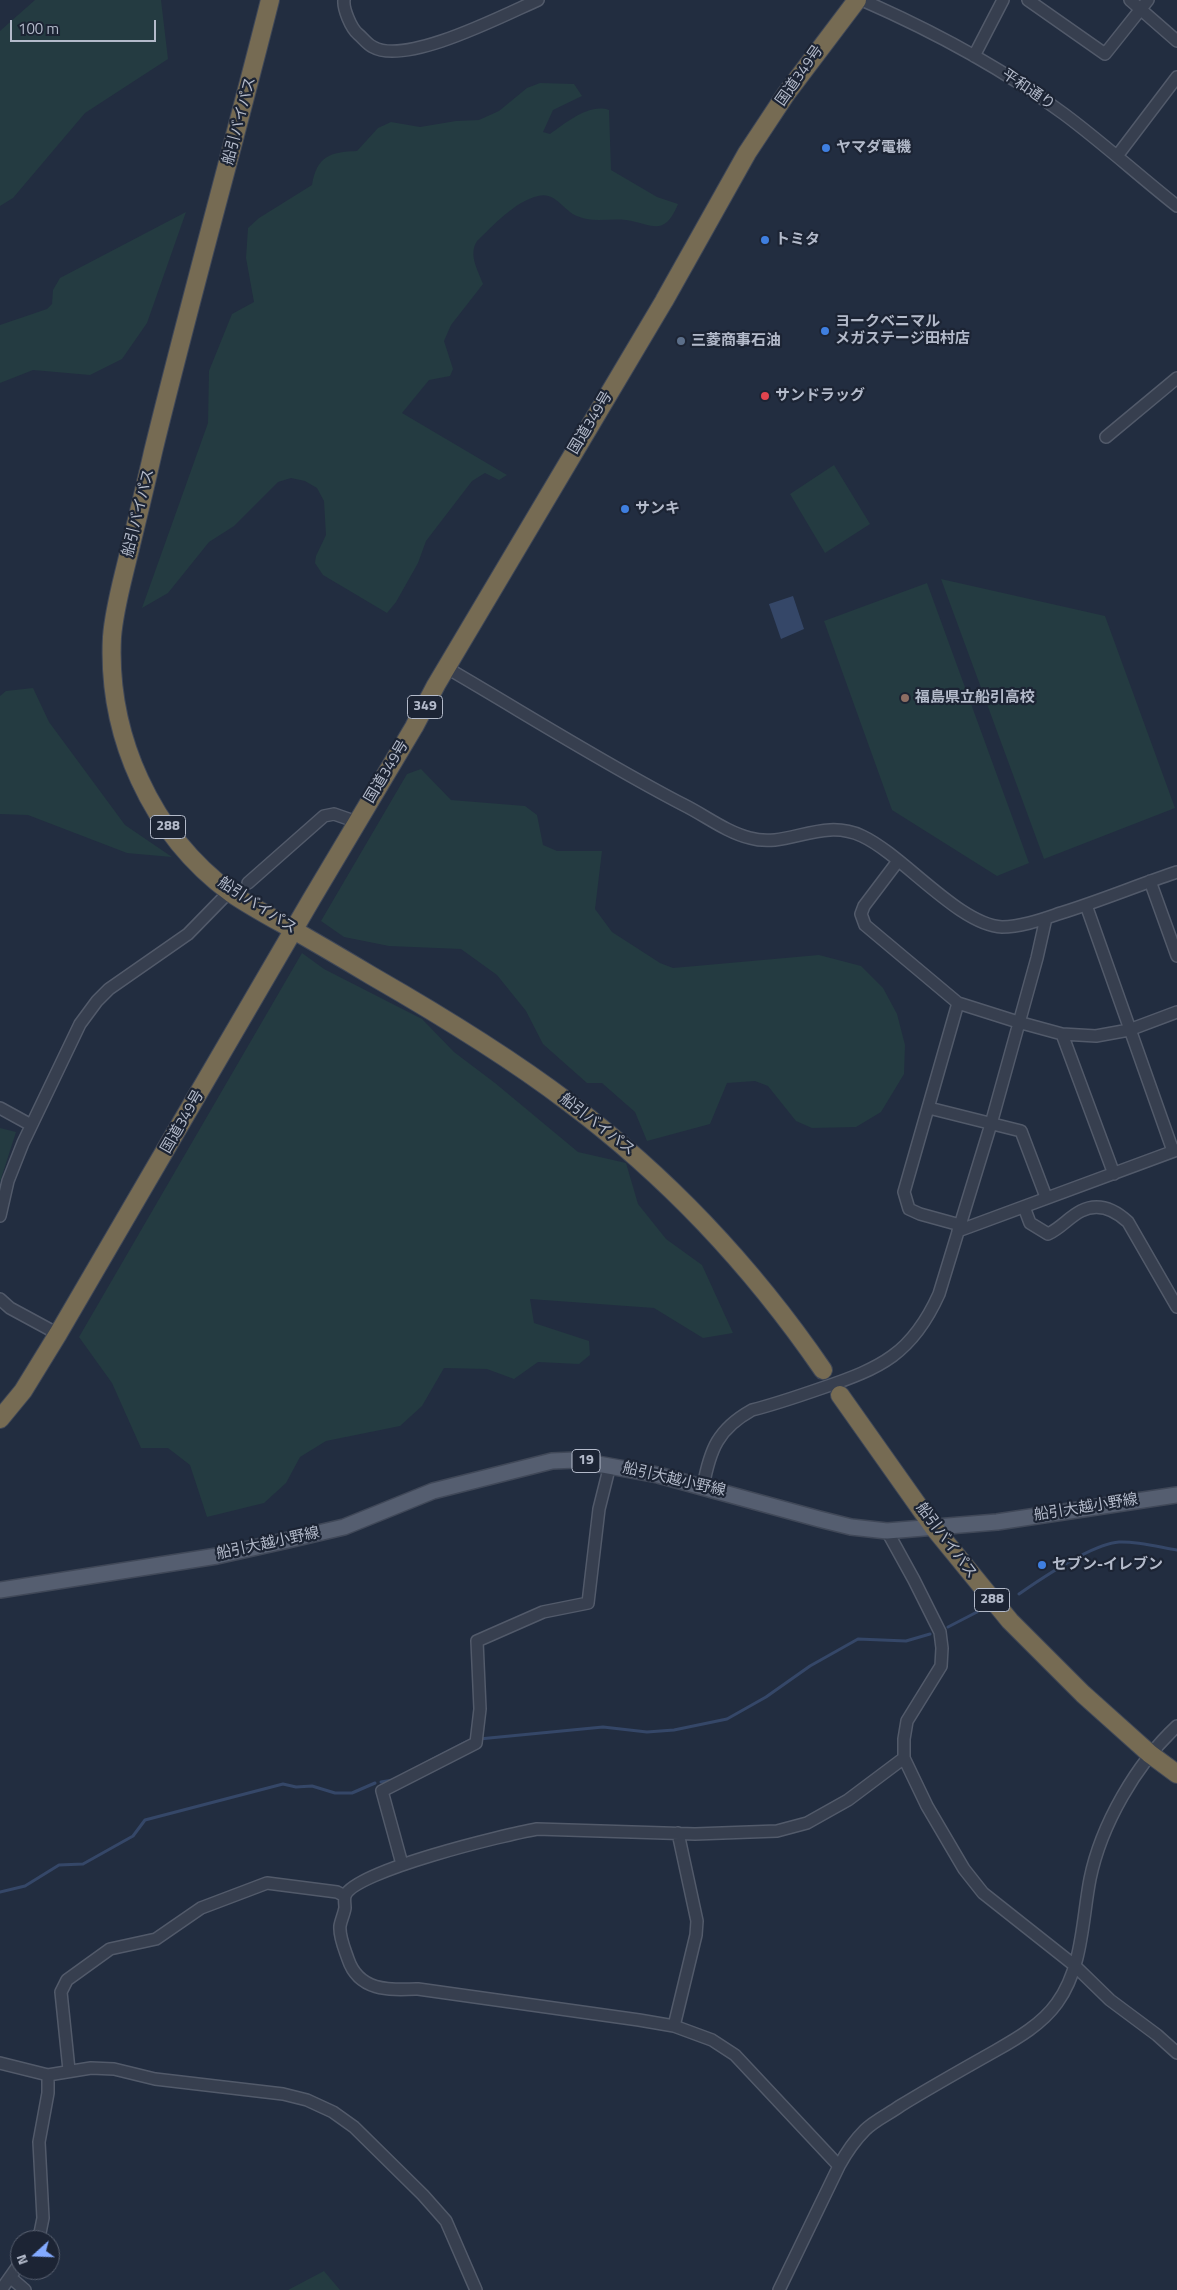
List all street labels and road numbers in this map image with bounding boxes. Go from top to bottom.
street label: 国道349号 [772,42,828,110]
street label: 平和通り [998,66,1058,114]
street label: 船引バイパス [220,75,260,167]
street label: 国道349号 [565,388,617,458]
street label: 船引バイパス [119,467,159,559]
road number: 349 [408,696,442,719]
street label: 国道349号 [361,737,413,807]
road number: 288 [150,816,186,839]
street label: 船引バイパス [214,874,300,938]
street label: 国道349号 [158,1087,208,1157]
street label: 船引バイパス [556,1090,638,1160]
road number: 19 [572,1450,600,1472]
street label: 船引大越小野線 [621,1459,727,1501]
street label: 船引大越小野線 [1033,1491,1139,1525]
street label: 船引バイパス [912,1500,980,1582]
street label: 船引大越小野線 [215,1524,321,1564]
road number: 288 [974,1588,1010,1612]

